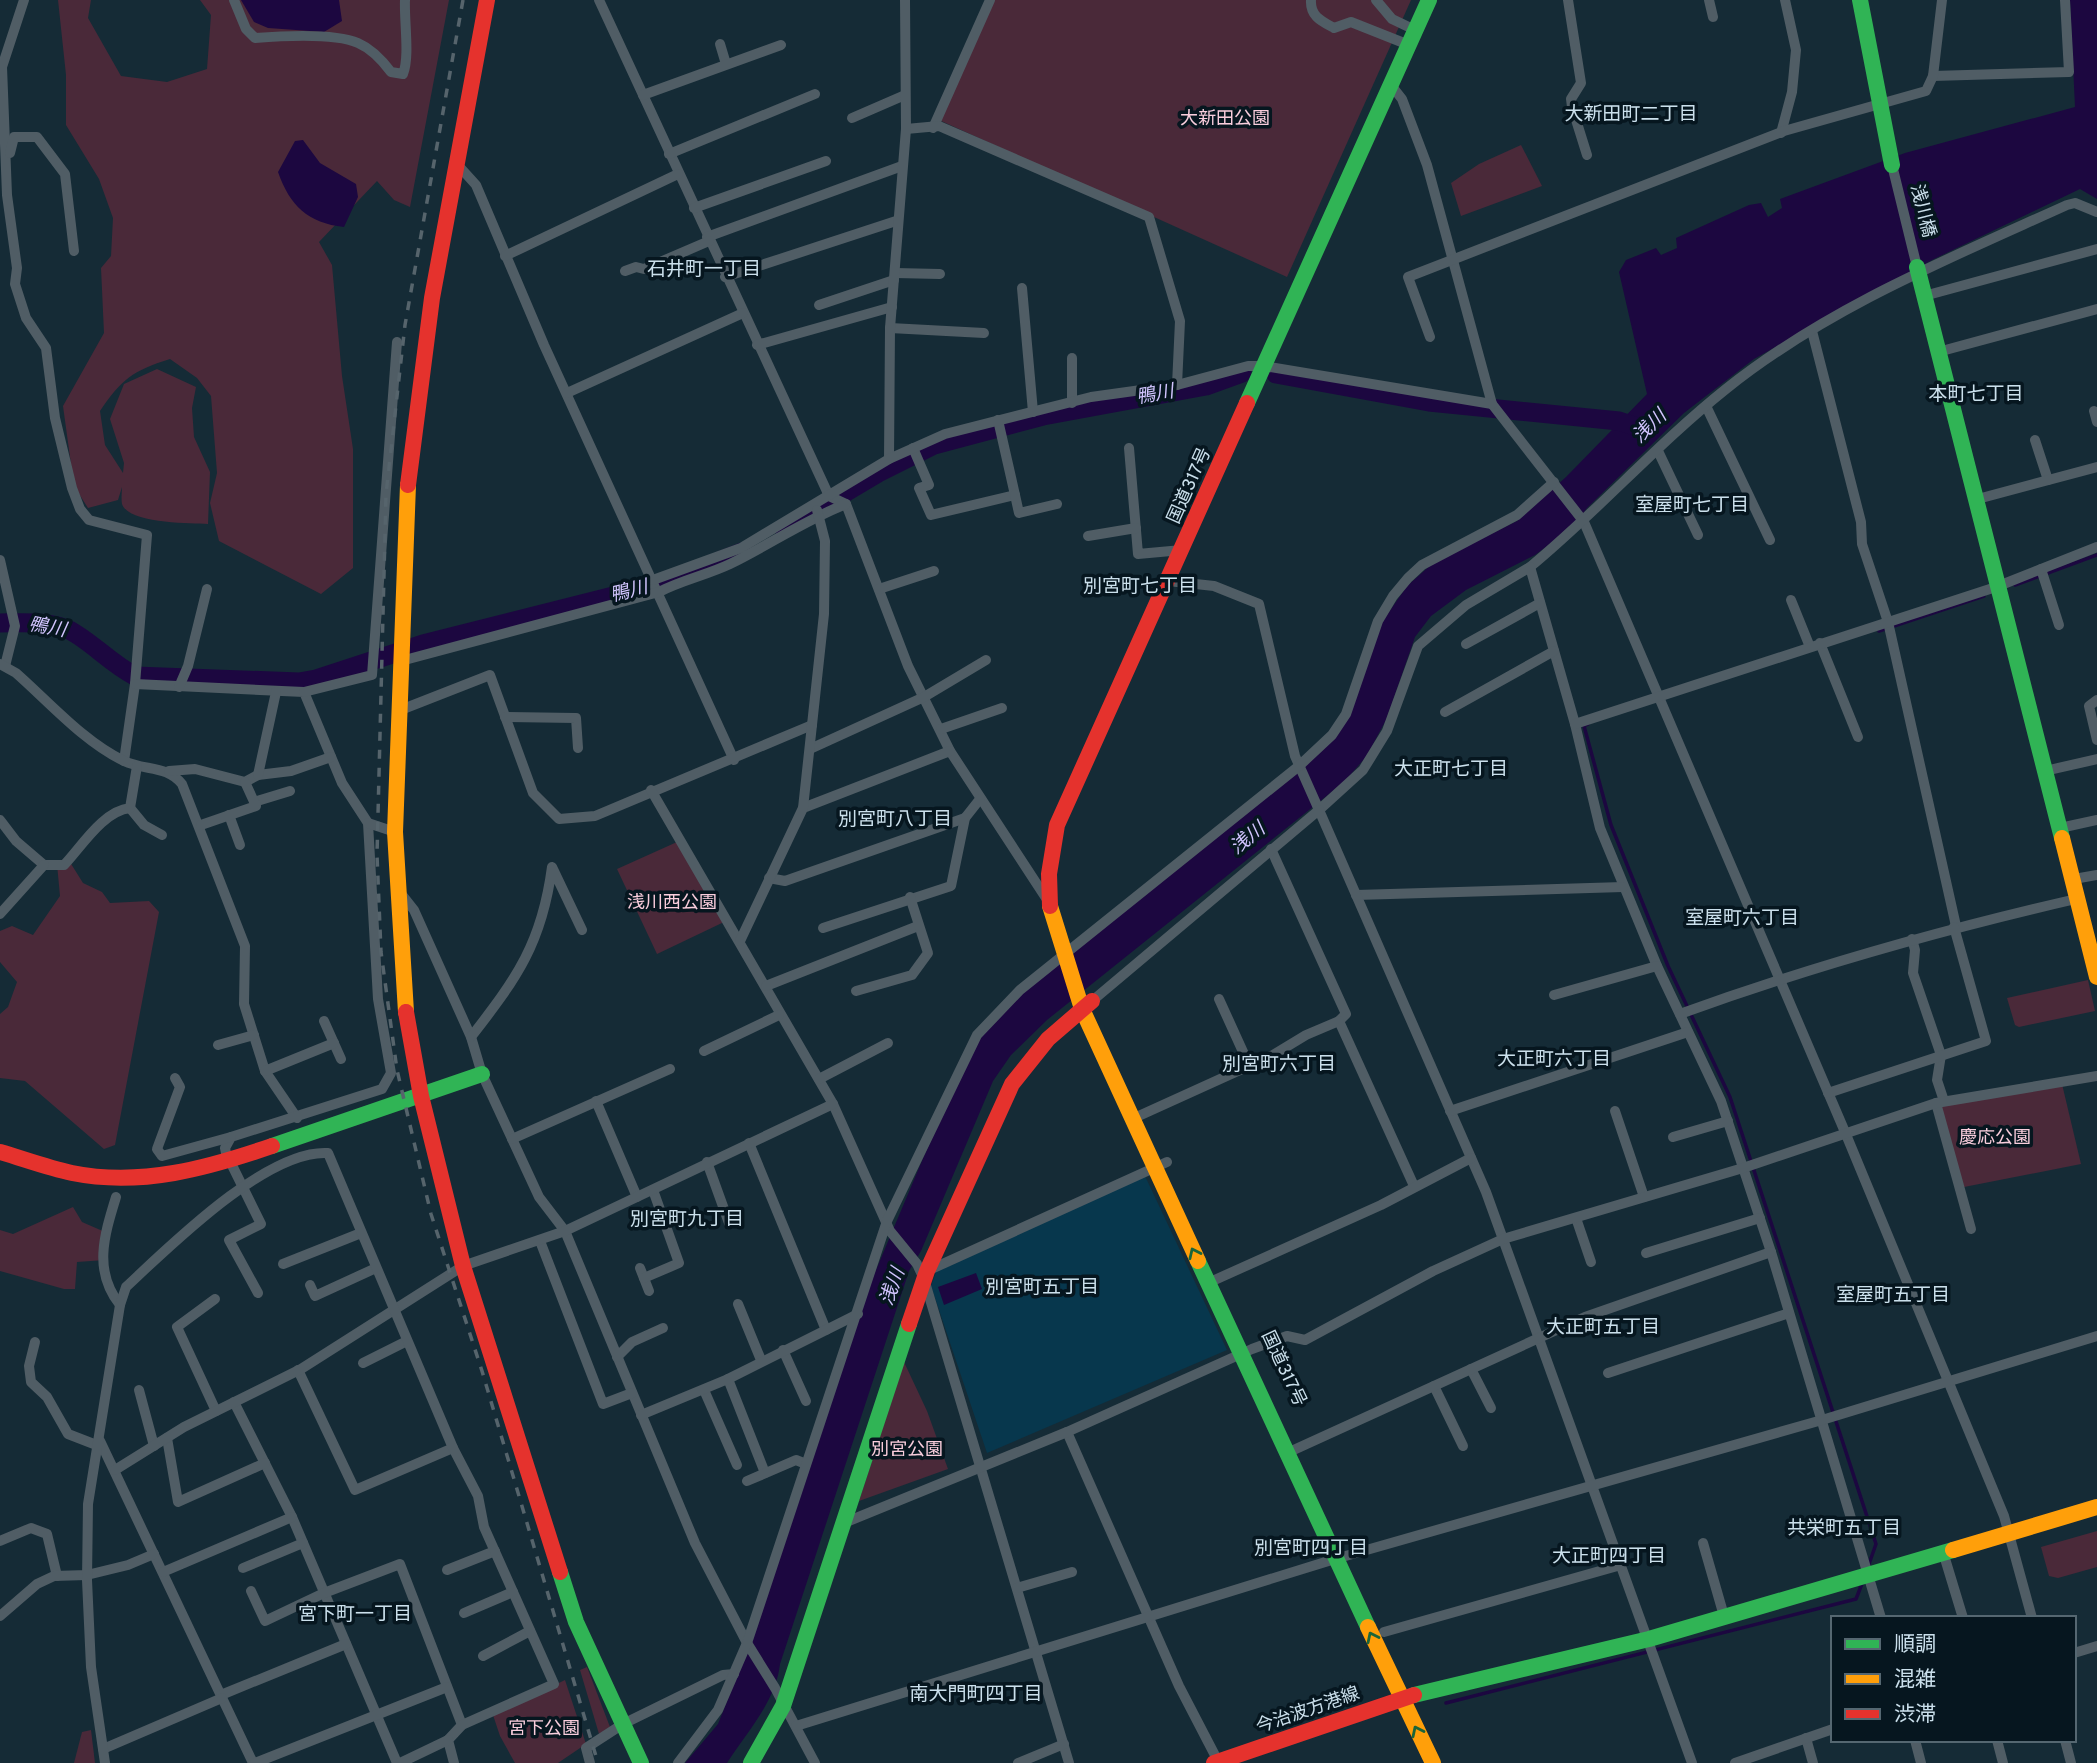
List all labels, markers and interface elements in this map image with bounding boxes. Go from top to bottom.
district label: 大新田町二丁目 [1564,103,1698,127]
park label: 大新田公園 [1180,108,1270,131]
street label: 浅川橋 [1904,182,1940,240]
district label: 石井町一丁目 [647,258,761,282]
water label: 鴨川 [1134,380,1178,410]
district label: 本町七丁目 [1928,383,2024,407]
water label: 浅川 [1628,404,1673,449]
street label: 国道317号 [1163,444,1217,528]
district label: 室屋町七丁目 [1635,494,1749,518]
water label: 鴨川 [608,575,652,608]
district label: 別宮町七丁目 [1083,575,1197,599]
water label: 鴨川 [26,613,70,643]
district label: 大正町七丁目 [1394,758,1508,782]
district label: 別宮町八丁目 [838,808,952,832]
water label: 浅川 [1226,816,1272,860]
park label: 浅川西公園 [627,892,717,915]
district label: 室屋町六丁目 [1685,907,1799,931]
district label: 大正町六丁目 [1497,1048,1611,1072]
district label: 別宮町六丁目 [1222,1053,1336,1077]
park label: 慶応公園 [1959,1127,2031,1150]
district label: 別宮町九丁目 [630,1208,744,1232]
one-way arrow [1188,1248,1202,1260]
water label: 浅川 [875,1263,911,1309]
district label: 別宮町五丁目 [985,1276,1099,1300]
district label: 室屋町五丁目 [1836,1284,1950,1308]
district label: 大正町五丁目 [1546,1316,1660,1340]
street label: 国道317号 [1255,1328,1311,1410]
park label: 別宮公園 [871,1439,943,1462]
district label: 共栄町五丁目 [1787,1517,1901,1541]
district label: 別宮町四丁目 [1254,1537,1368,1561]
district label: 大正町四丁目 [1552,1545,1666,1569]
district label: 宮下町一丁目 [298,1603,412,1627]
legend [1831,1616,2076,1742]
one-way arrow [1366,1632,1380,1645]
text: 順調 [1894,1632,1936,1659]
text: 混雑 [1894,1667,1936,1694]
district label: 南大門町四丁目 [909,1683,1043,1707]
street label: 今治波方港線 [1253,1683,1363,1739]
text: 渋滞 [1894,1702,1936,1729]
park label: 宮下公園 [508,1718,580,1741]
one-way arrow [1412,1726,1426,1738]

